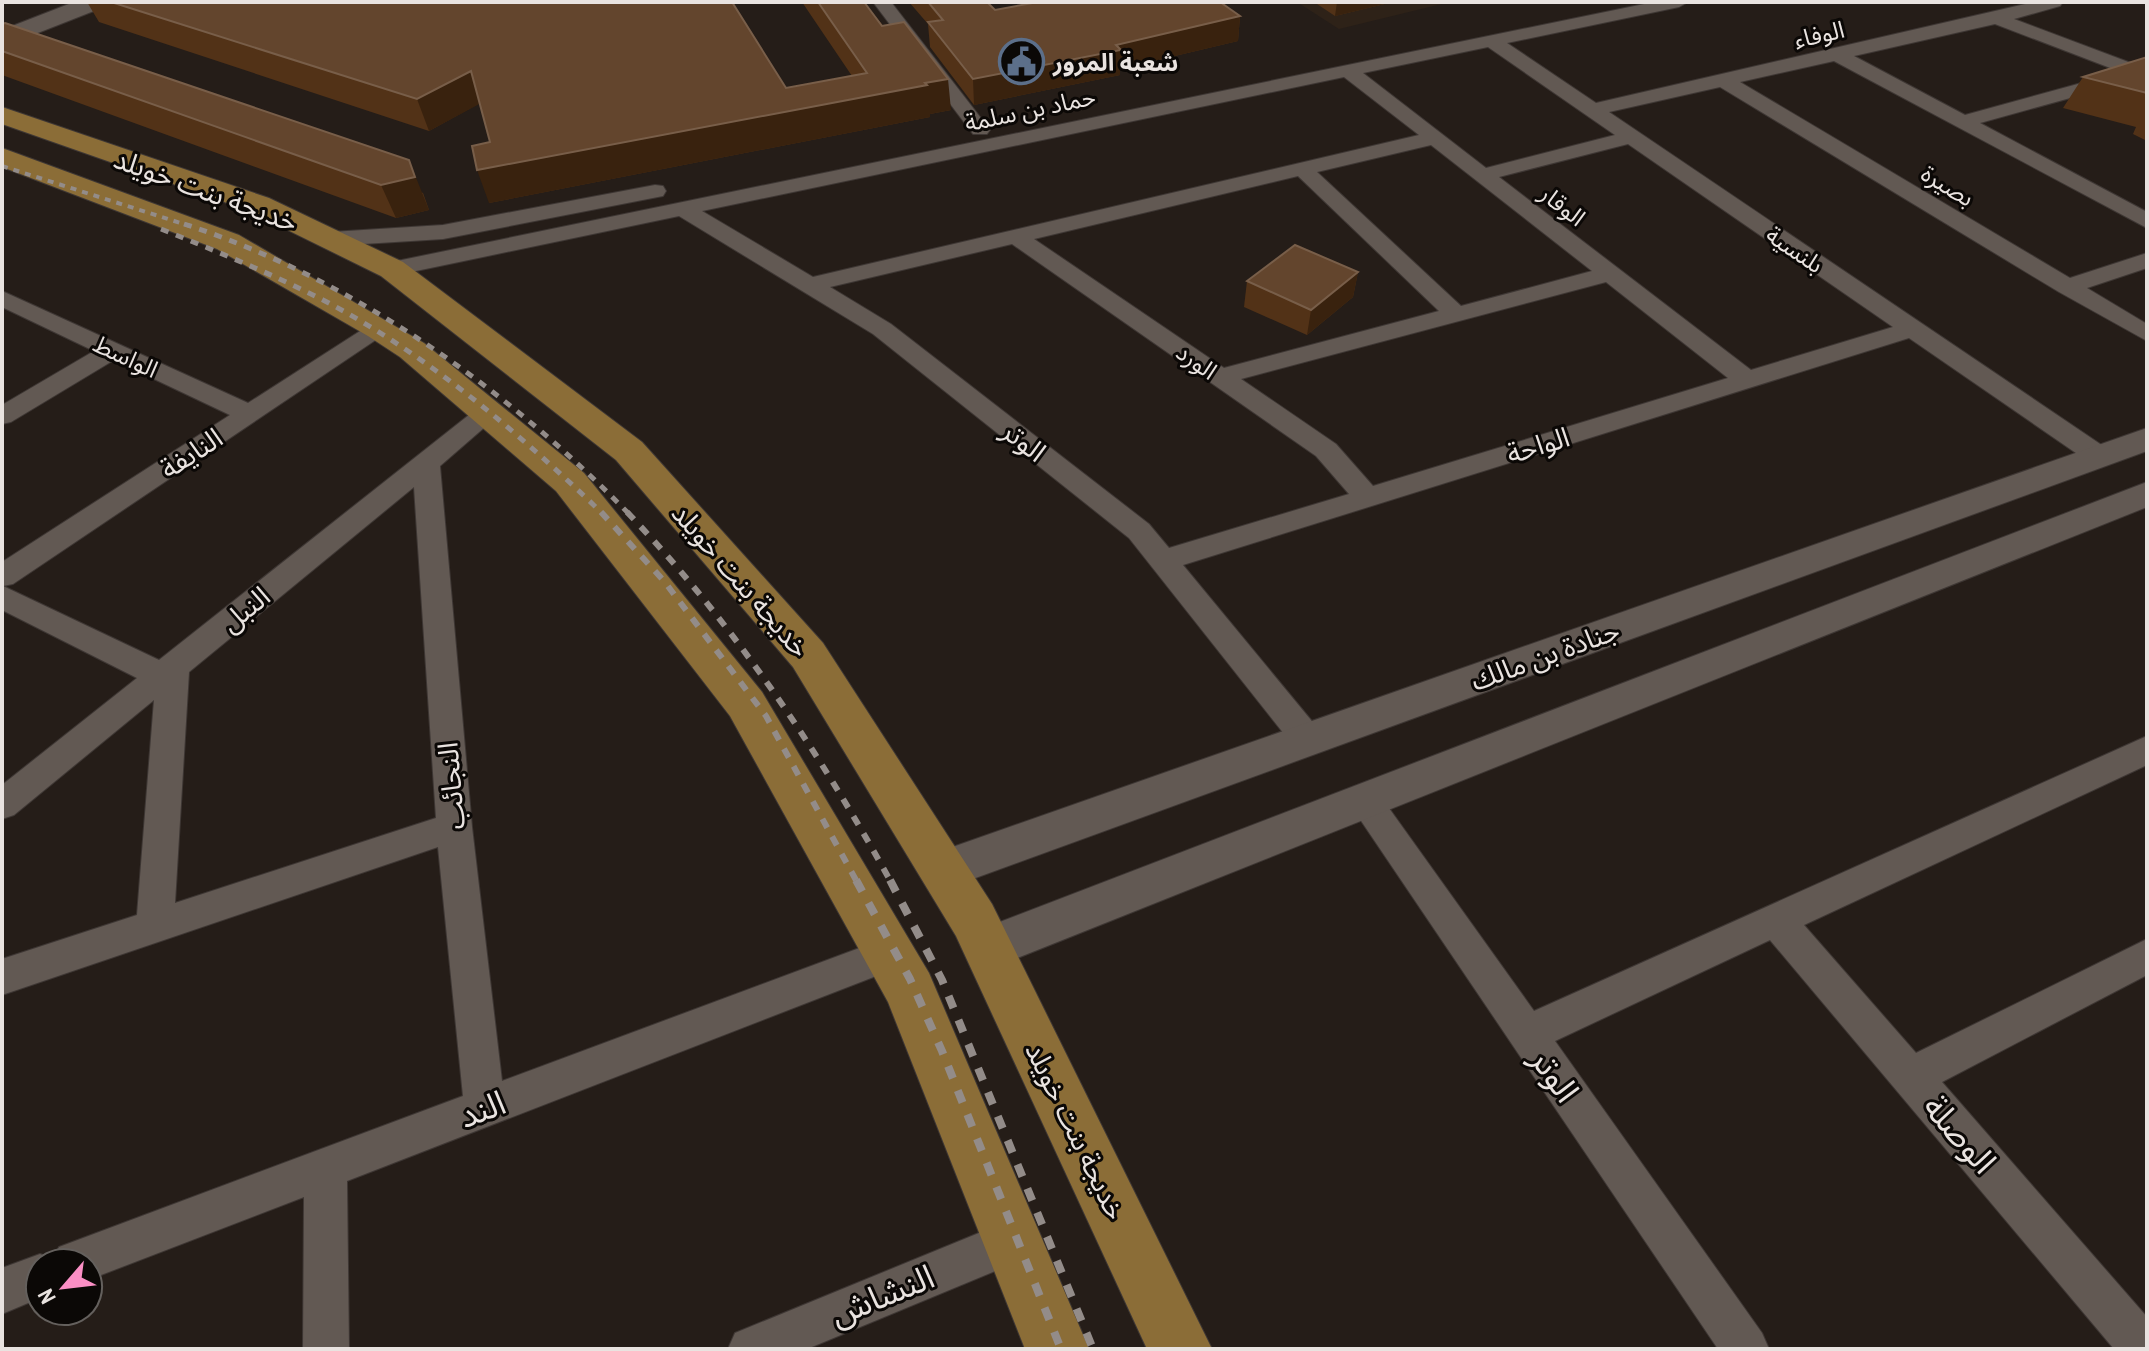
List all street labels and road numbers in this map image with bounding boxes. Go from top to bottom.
street label: الوفاء [1791,13,1847,55]
street label: حماد بن سلمة [962,80,1098,138]
street label: خديجة بنت خويلد [109,139,303,241]
street label: بصيرة [1916,157,1980,213]
street label: الوقار [1533,176,1592,233]
street label: بلنسية [1760,218,1830,280]
street label: الواسط [89,327,163,385]
street label: الورد [1170,336,1224,386]
street label: الوتر [993,411,1054,470]
street label: الواحة [1502,417,1574,473]
street label: النايفة [152,419,230,487]
street label: خديجة بنت خويلد [663,495,819,665]
street label: النبل [212,577,278,641]
street label: جنادة بن مالك [1465,611,1625,699]
street label: النجائب [428,741,474,831]
street label: خديجة بنت خويلد [1017,1036,1135,1226]
street label: الوتر [1519,1038,1590,1111]
street label: الند [452,1079,512,1139]
street label: الوصلة [1913,1085,2007,1183]
street label: النشاش [823,1253,941,1337]

